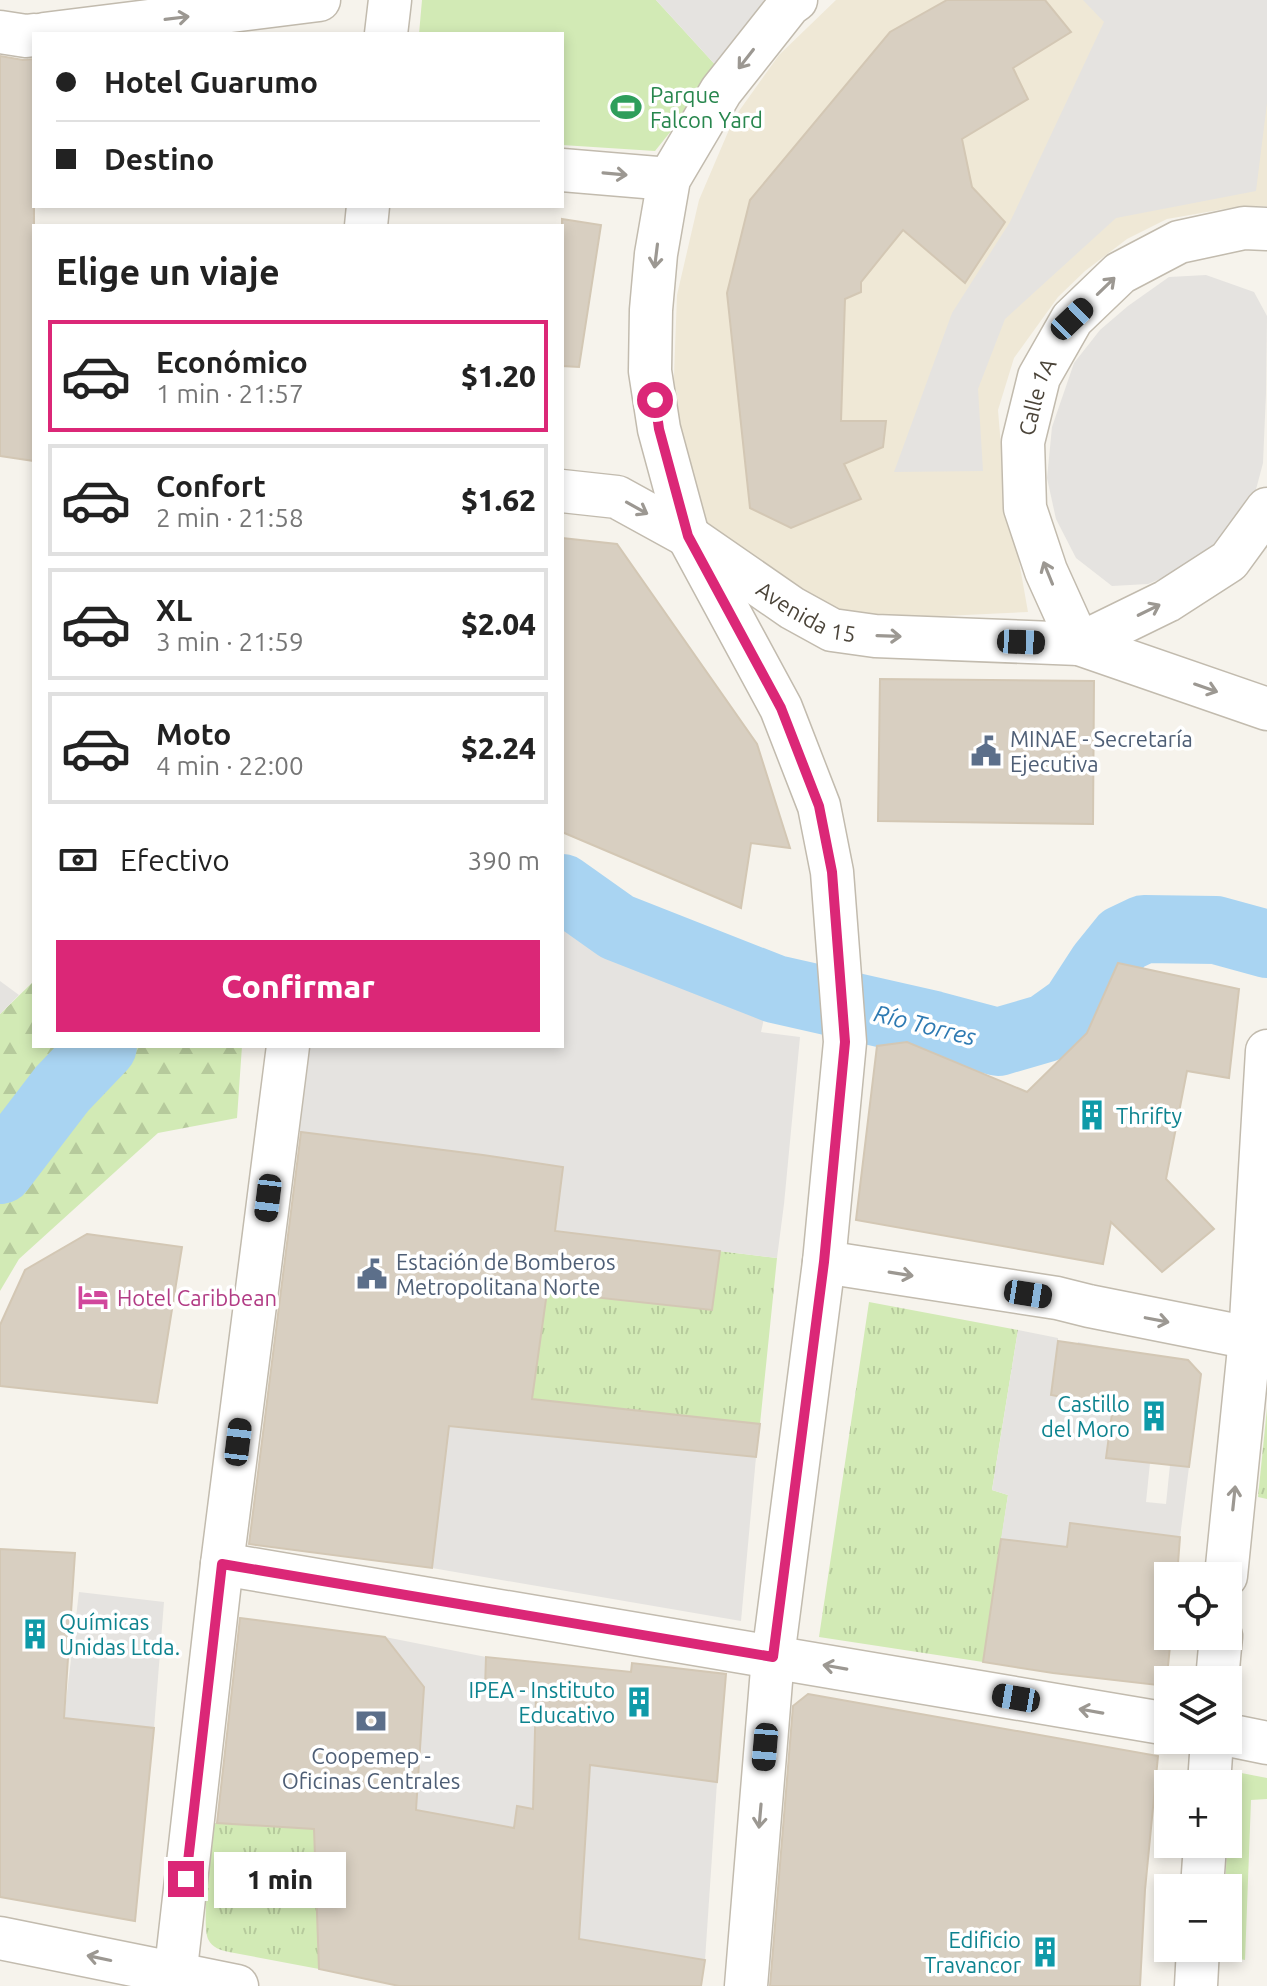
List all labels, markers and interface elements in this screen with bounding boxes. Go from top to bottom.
one-way arrow [164,10,190,25]
one-way arrow [738,48,755,69]
text: Hotel Guarumo [104,65,318,99]
place label: Parque Falcon Yard [650,82,763,132]
sports icon: Parque Falcon Yard [609,90,643,124]
text: Destino [104,142,214,176]
one-way arrow [601,167,628,182]
one-way arrow [649,242,664,269]
text: Elige un viaje [56,251,280,292]
one-way arrow [1096,277,1115,296]
car [1046,294,1098,344]
icon: car [60,340,132,412]
text: Económico [156,345,308,379]
street label: Calle 1A [1013,352,1060,438]
text: $1.20 [461,359,536,393]
text: 1 min · 21:57 [156,379,304,408]
route start [637,382,673,418]
icon: car [60,464,132,536]
text: Confort [156,469,266,503]
text: $1.62 [461,483,536,517]
one-way arrow [625,500,648,516]
text: 2 min · 21:58 [156,503,304,532]
one-way arrow [1040,561,1054,586]
street label: Avenida 15 [753,575,857,646]
icon: car [60,588,132,660]
text: XL [156,593,192,627]
one-way arrow [1136,602,1160,617]
text: $2.04 [461,607,536,641]
text: 3 min · 21:59 [156,627,304,656]
one-way arrow [875,629,902,644]
car [997,629,1045,655]
one-way arrow [1193,681,1218,696]
icon: car [60,712,132,784]
text: Moto [156,717,231,751]
place label: MINAE - Secretaría Ejecutiva [1010,726,1193,776]
text: $2.24 [461,731,536,765]
public building icon: MINAE - Secretaría Ejecutiva [969,734,1003,768]
text: 4 min · 22:00 [156,751,304,780]
icon: cash [56,838,100,882]
text: Efectivo [120,843,230,877]
text: 390 m [468,846,540,875]
button: Confirmar [56,940,540,1032]
water label: Río Torres [871,999,979,1051]
building icon: Thrifty [1075,1098,1109,1132]
place label: Thrifty [1116,1103,1183,1128]
car [253,1173,283,1223]
place label: Estación de Bomberos Metropolitana Norte [396,1249,615,1299]
public building icon: Estación de Bomberos Metropolitana Norte [355,1257,389,1291]
one-way arrow [888,1267,913,1282]
car [1002,1278,1054,1310]
hotel icon: Hotel Caribbean [76,1280,110,1314]
place label: Hotel Caribbean [117,1285,277,1310]
one-way arrow [1143,1313,1169,1328]
place label: Castillo del Moro [1041,1391,1130,1441]
building icon: Castillo del Moro [1137,1399,1171,1433]
car [223,1417,253,1467]
one-way arrow [1226,1485,1241,1512]
map controls [1154,1562,1242,1962]
button: locate [1154,1562,1242,1650]
place label: Químicas Unidas Ltda. [59,1609,180,1659]
building icon: Químicas Unidas Ltda. [18,1617,52,1651]
one-way arrow [823,1659,848,1674]
button: layers [1154,1666,1242,1754]
place label: IPEA - Instituto Educativo [468,1677,615,1727]
car [990,1682,1042,1714]
building icon: IPEA - Instituto Educativo [622,1685,656,1719]
one-way arrow [1079,1702,1104,1717]
bank icon: Coopemep - Oficinas Centrales [354,1704,388,1738]
car [751,1722,779,1772]
place label: Coopemep - Oficinas Centrales [282,1743,460,1793]
button: + [1154,1770,1242,1858]
one-way arrow [752,1802,767,1829]
callout: 1 min [214,1851,346,1907]
route end [168,1861,204,1897]
text: 1 min [247,1865,313,1894]
button: − [1154,1874,1242,1962]
place label: Edificio Travancor [924,1927,1022,1977]
building icon: Edificio Travancor [1028,1935,1062,1969]
one-way arrow [86,1950,112,1965]

